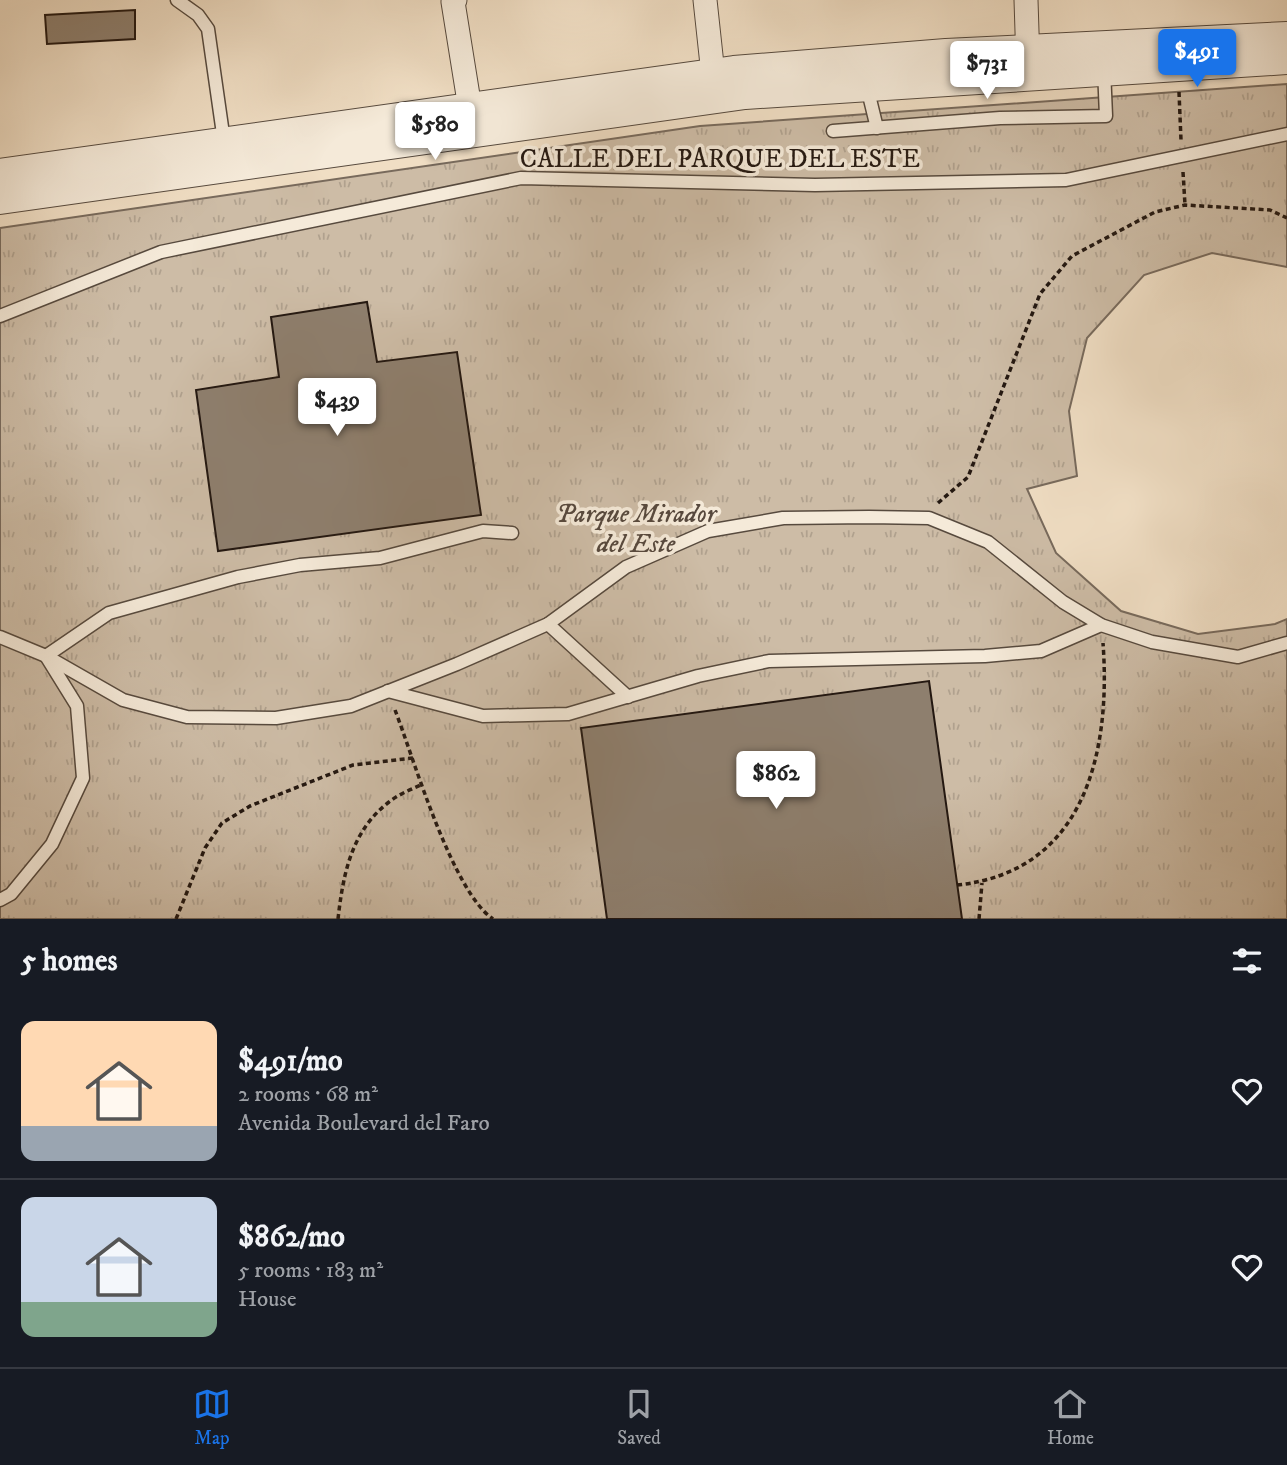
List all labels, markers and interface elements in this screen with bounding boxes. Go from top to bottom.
pin: $491 [1156,29,1238,89]
text: $491 [1174,37,1220,66]
pin: $731 [946,42,1028,101]
text: $731 [966,49,1008,78]
pin: $580 [394,102,476,162]
text: $580 [411,110,459,139]
street label: CALLE DEL PARQUE DEL ESTE [520,143,920,176]
pin: $439 [296,378,378,438]
text: $439 [314,386,360,415]
park label: Parque Mirador del Este [556,498,718,561]
pin: $862 [735,752,817,811]
text: $862 [752,759,800,788]
icon: filters [1228,942,1266,980]
text: 5 homes [21,943,117,980]
text: $491/mo [238,1043,343,1080]
icon: home [77,1049,161,1133]
icon: heart [1228,1072,1266,1110]
text: 2 rooms · 68 m² [238,1080,378,1109]
text: Avenida Boulevard del Faro [238,1109,490,1138]
text: $862/mo [238,1219,345,1256]
icon: home [77,1225,161,1309]
icon: heart [1228,1248,1266,1286]
text: 5 rooms · 183 m² [238,1256,383,1285]
text: House [238,1285,296,1314]
tab: Map [193,1385,231,1450]
tab: Saved [617,1385,661,1450]
tab: Home [1047,1385,1094,1450]

